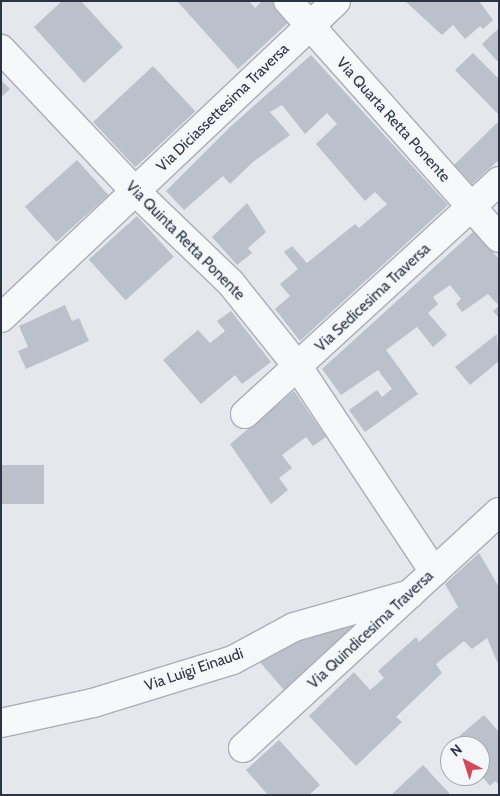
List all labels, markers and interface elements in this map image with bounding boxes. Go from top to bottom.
street label: Via Diciassettesima Traversa [153,40,293,176]
street label: Via Quarta Retta Ponente [332,54,454,186]
street label: Via Quinta Retta Ponente [122,178,248,304]
street label: Via Sedicesima Traversa [312,240,434,356]
street label: Via Quindicesima Traversa [305,567,437,693]
street label: Via Luigi Einaudi [142,645,246,695]
north arrow [440,736,490,786]
text: N [446,740,466,760]

